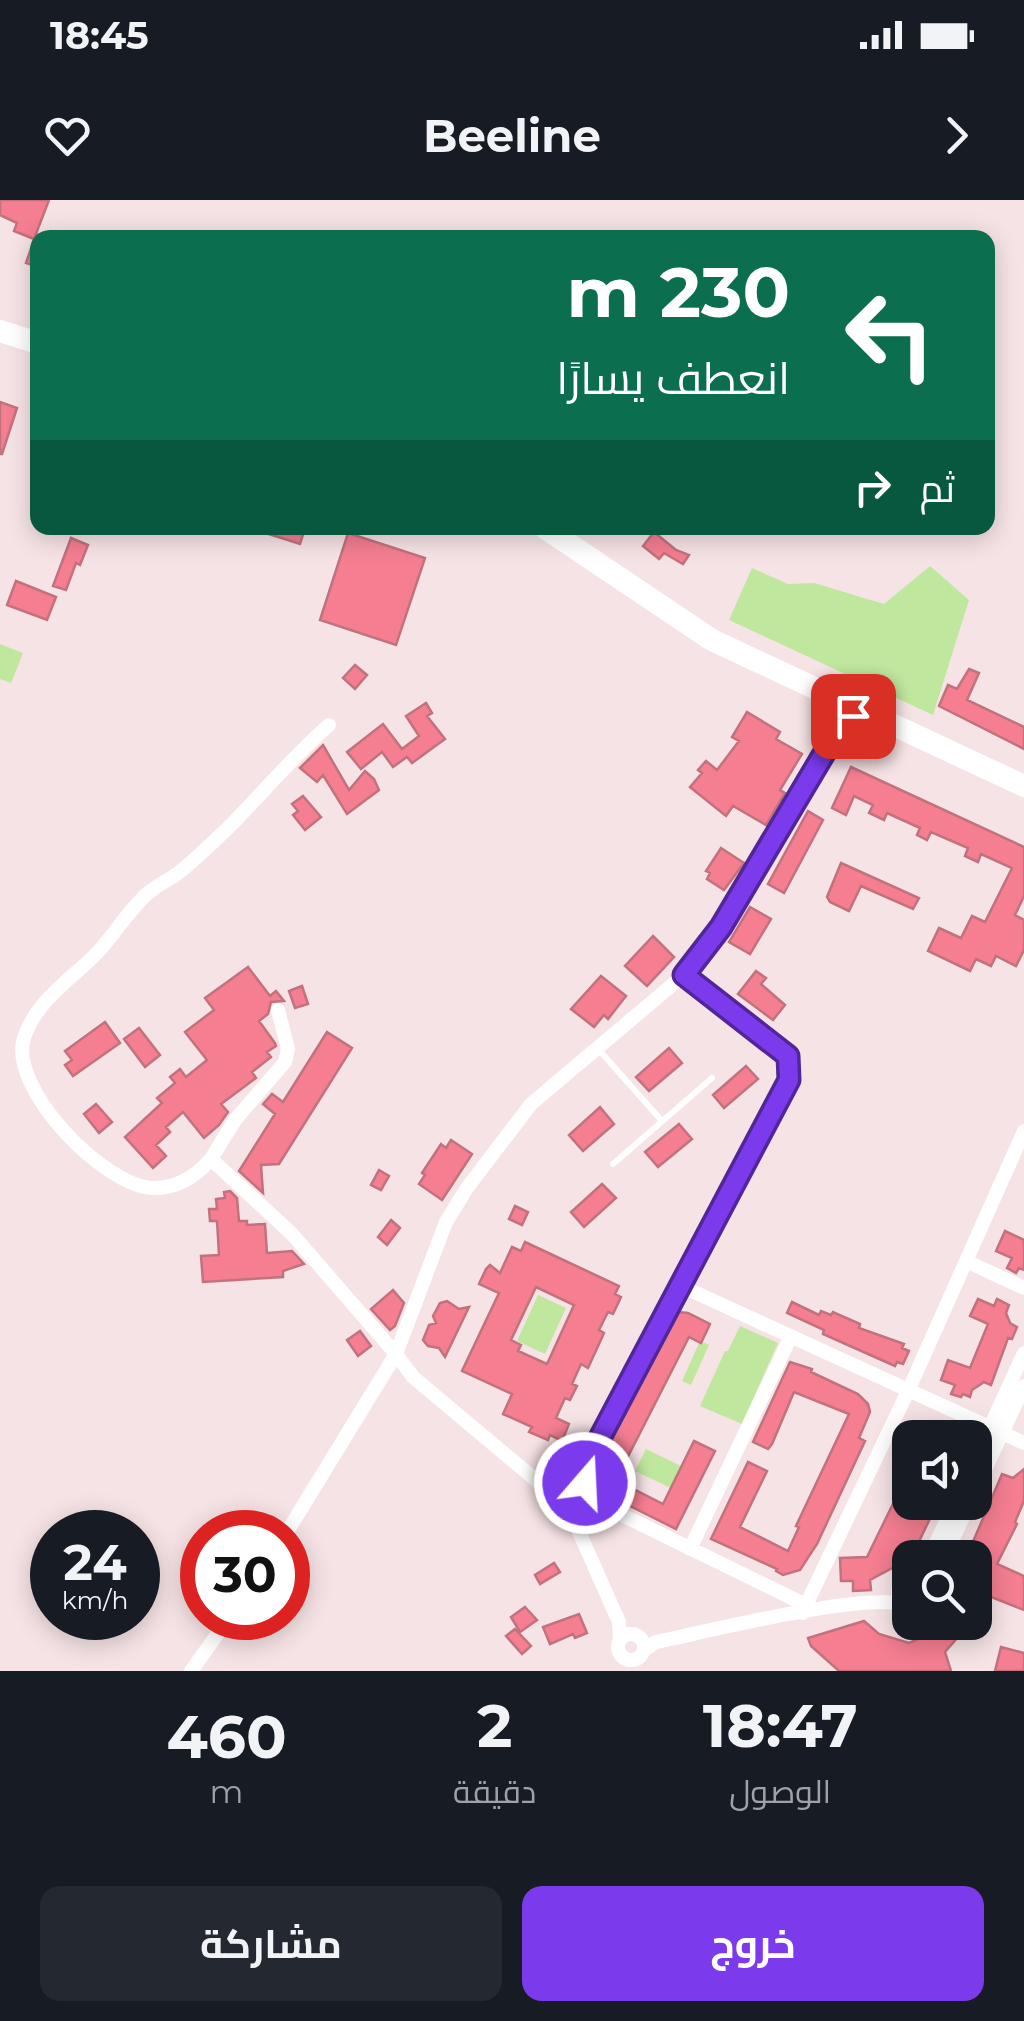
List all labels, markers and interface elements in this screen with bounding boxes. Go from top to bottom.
text: 18:45 [50,12,149,59]
icon: heart [40,108,95,163]
text: Beeline [423,108,601,163]
icon: forward [929,108,984,163]
text: 230 m [566,249,790,335]
icon: left [825,270,955,400]
text: انعطف يسارًا [556,350,790,405]
icon: right [845,460,900,515]
text: ثم [920,465,955,512]
pin [811,674,896,759]
icon: arrive [826,689,881,744]
map controls [892,1420,992,1640]
button: sound [892,1420,992,1520]
position arrow [533,1431,637,1535]
speed limit sign: 30 [180,1510,310,1640]
text: 24 [63,1532,127,1593]
button: search [892,1540,992,1640]
text: km/h [62,1585,128,1615]
text: 2 [477,1689,512,1762]
text: 18:47 [703,1689,858,1762]
text: 460 [166,1700,287,1773]
text: m [210,1772,244,1811]
text: دقيقة [453,1772,536,1811]
text: الوصول [729,1772,831,1811]
button: مشاركة [40,1886,502,2001]
button: خروج [522,1886,984,2001]

